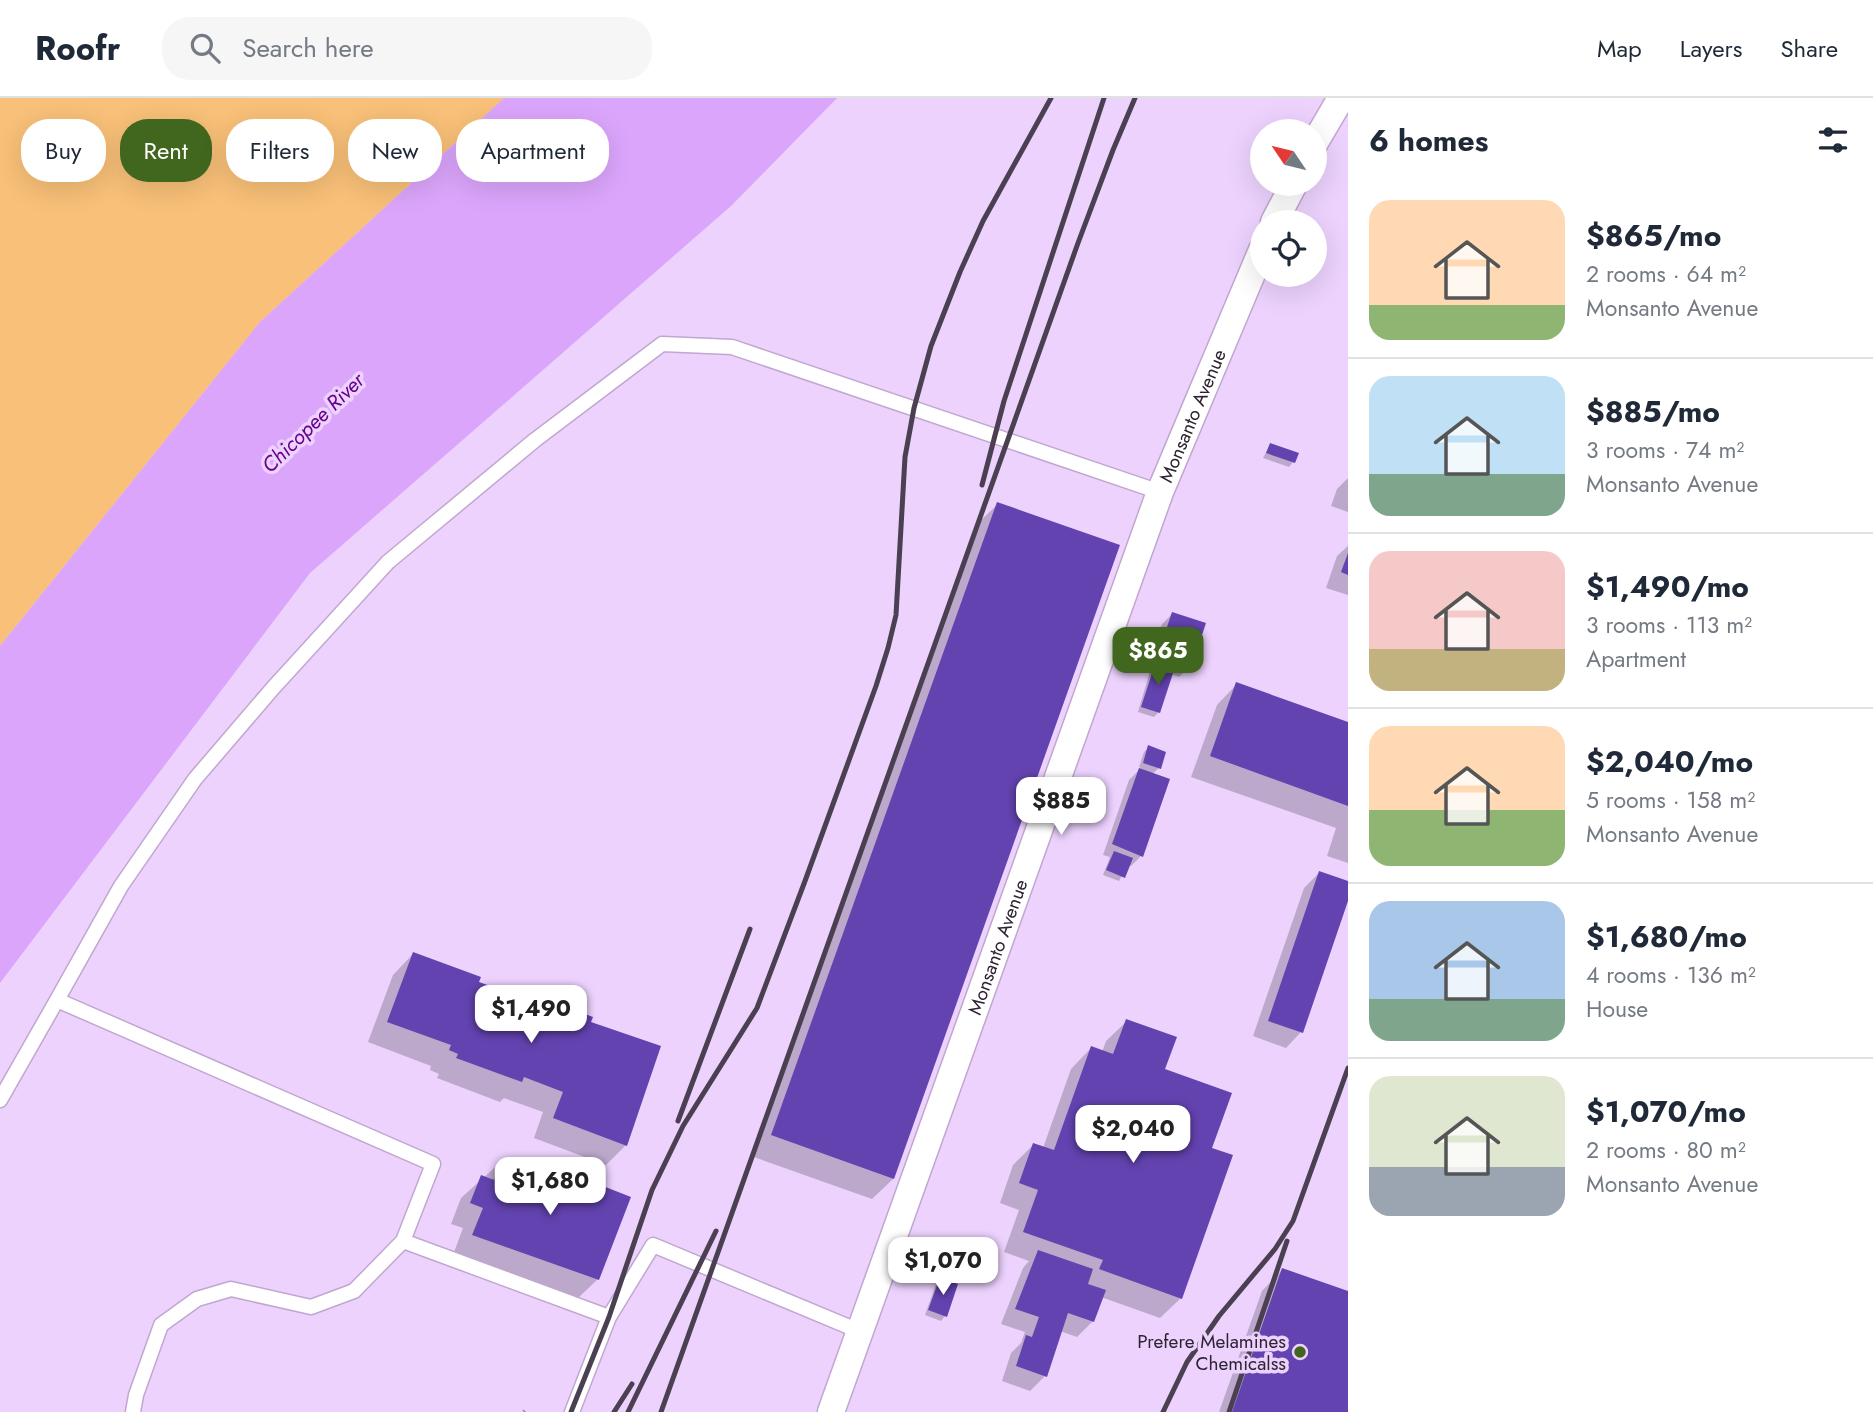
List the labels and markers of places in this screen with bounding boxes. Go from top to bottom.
pin: $865 [1117,628,1199,687]
pin: $885 [1020,778,1102,837]
pin: $1,490 [474,986,588,1045]
pin: $2,040 [1076,1105,1190,1165]
pin: $1,680 [493,1158,607,1217]
pin: $1,070 [886,1238,1000,1297]
place label: Prefere Melamines Chemicalss [1137,1328,1286,1377]
marker: Prefere Melamines Chemicalss [1292,1344,1308,1360]

